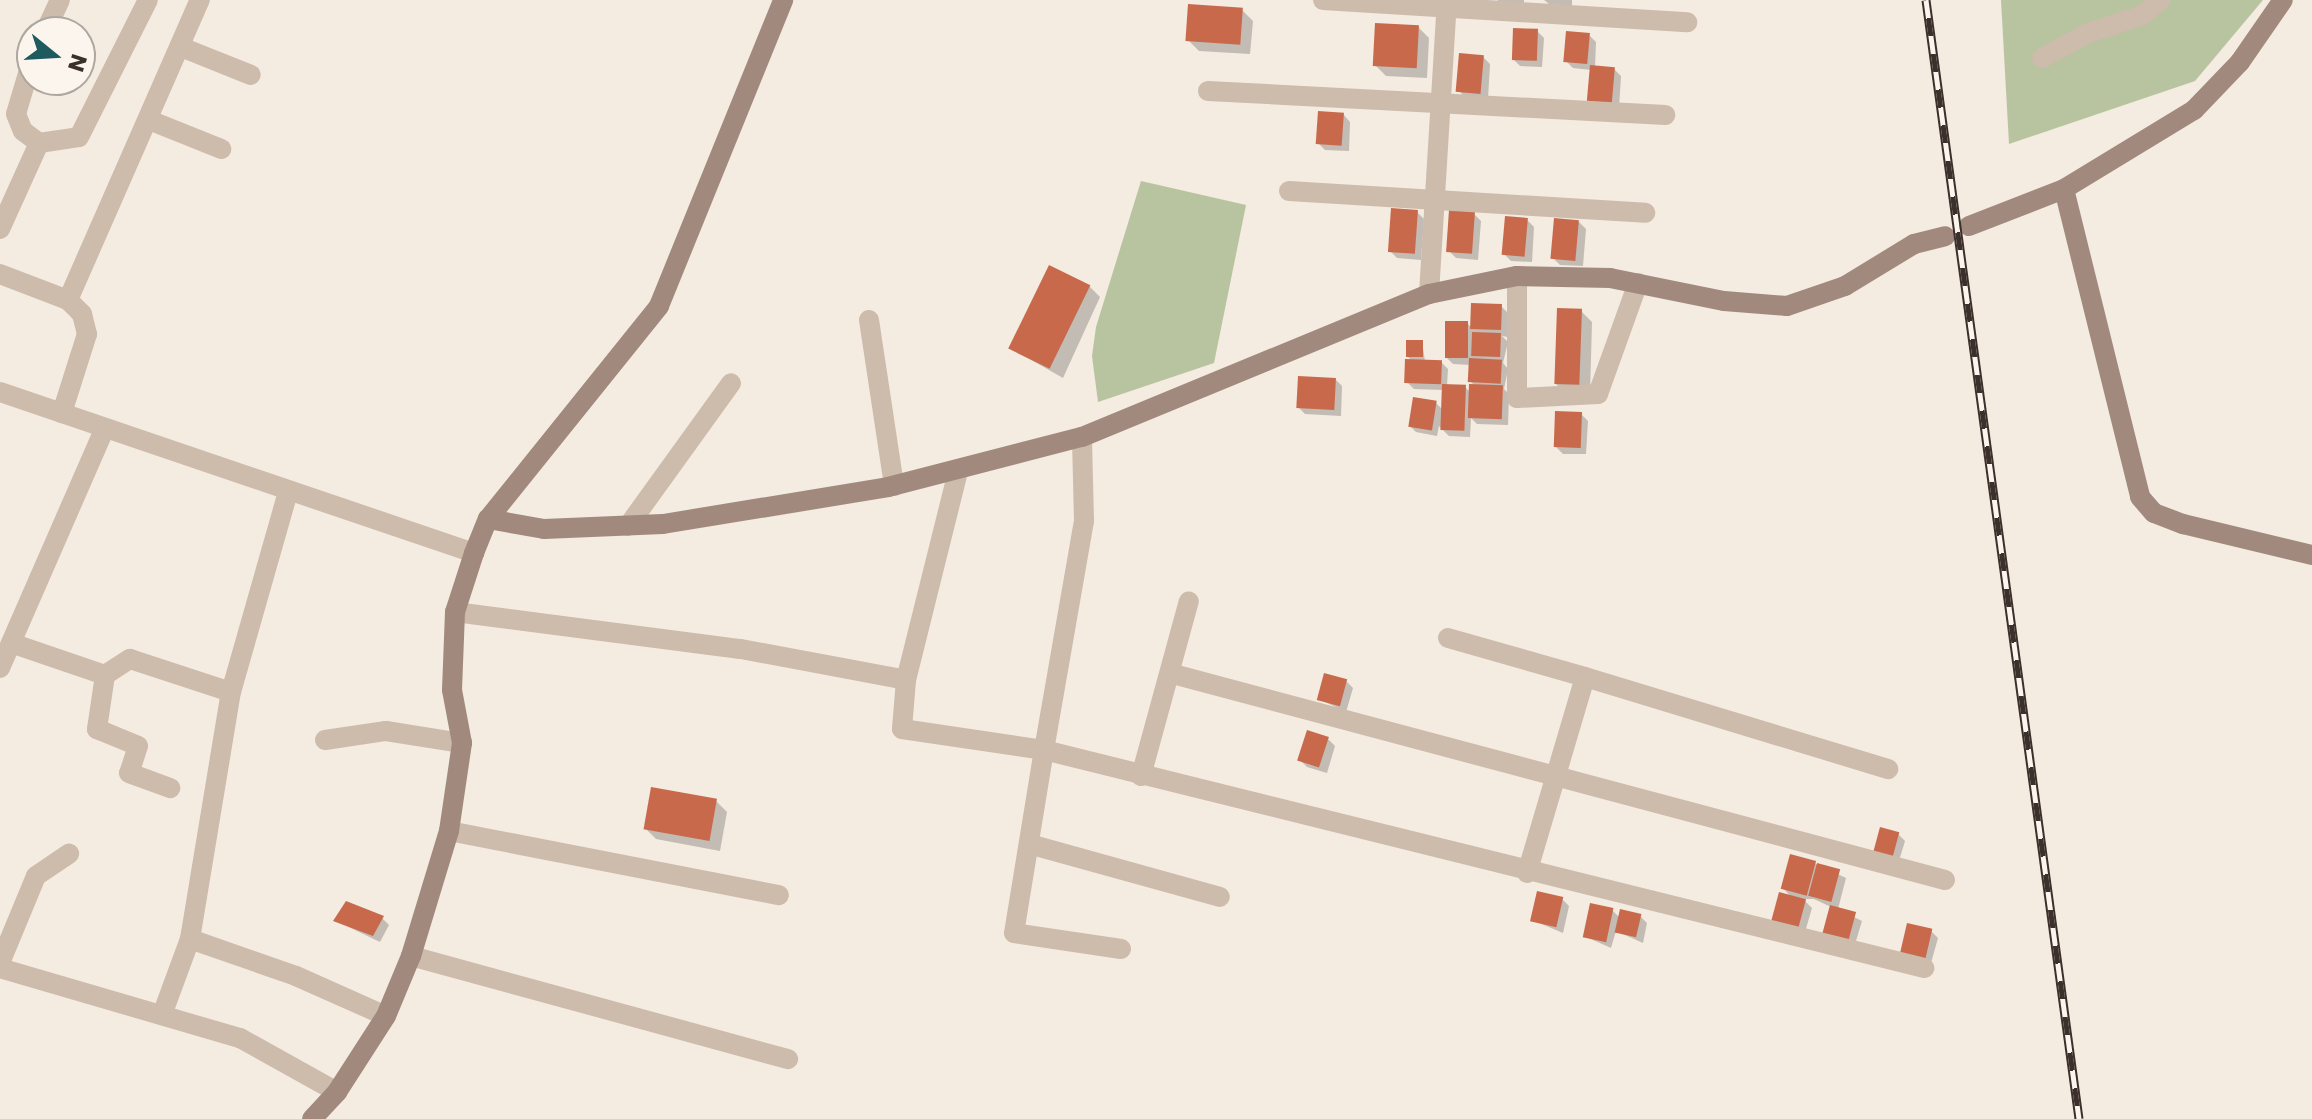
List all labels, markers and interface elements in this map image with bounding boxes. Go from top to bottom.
north arrow [16,16,96,96]
text: N [60,50,95,76]

